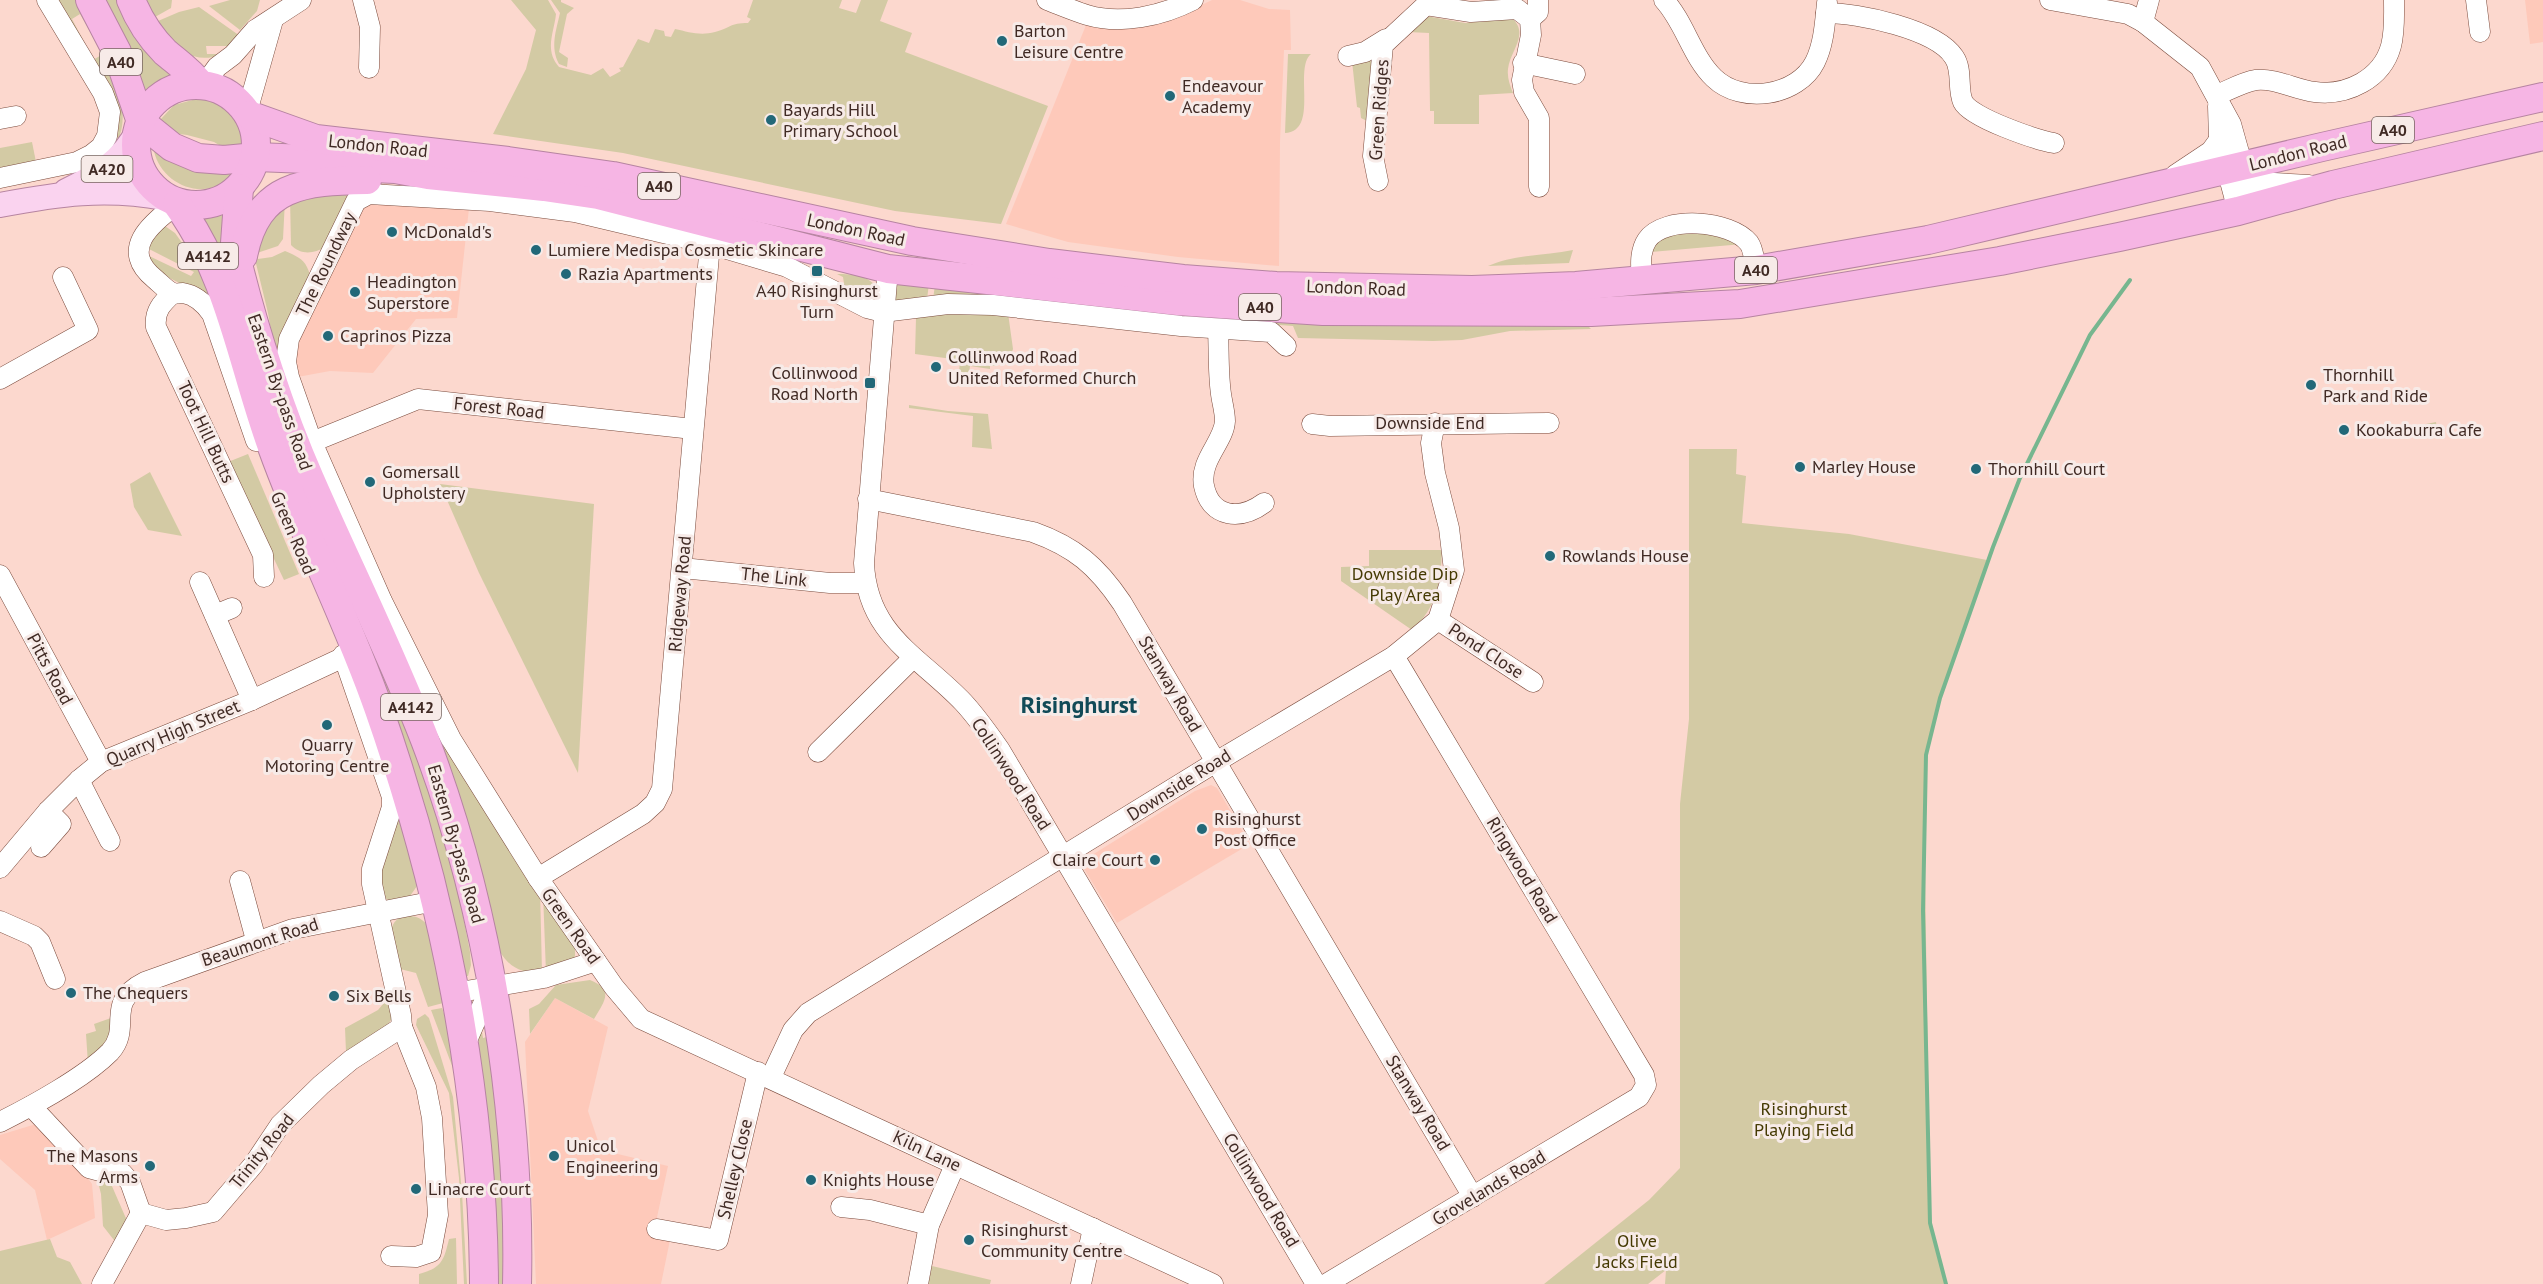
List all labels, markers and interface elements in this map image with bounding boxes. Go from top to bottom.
place label: Barton Leisure Centre [1014,19,1124,63]
marker: Barton Leisure Centre [995,34,1009,48]
road number: A40 [100,49,142,75]
street label: Green Ridges [1363,59,1394,161]
place label: Endeavour Academy [1182,74,1263,118]
marker: Endeavour Academy [1163,89,1177,103]
place label: Bayards Hill Primary School [783,98,898,142]
marker: Bayards Hill Primary School [764,113,778,127]
road number: A40 [2372,117,2414,143]
street label: London Road [327,129,429,162]
street label: London Road [2247,129,2349,176]
road number: A420 [82,156,132,182]
road number: A40 [638,173,680,199]
street label: The Roundway [290,207,361,320]
street label: London Road [805,208,907,251]
place label: McDonald's [404,220,492,243]
marker: McDonald's [385,225,399,239]
place label: Lumiere Medispa Cosmetic Skincare [548,238,823,261]
road number: A4142 [178,243,238,269]
marker: Lumiere Medispa Cosmetic Skincare [529,243,543,257]
road number: A40 [1735,257,1777,283]
place label: Razia Apartments [578,262,713,285]
marker: A40 Risinghurst Turn [810,264,824,278]
marker: Razia Apartments [559,267,573,281]
place label: Headington Superstore [367,270,457,314]
street label: London Road [1306,274,1406,301]
place label: A40 Risinghurst Turn [756,279,878,323]
marker: Headington Superstore [348,285,362,299]
road number: A40 [1239,294,1281,320]
street label: Eastern By-pass Road [243,311,318,473]
place label: Caprinos Pizza [340,324,451,347]
marker: Caprinos Pizza [321,329,335,343]
place label: Collinwood Road United Reformed Church [948,345,1136,389]
marker: Collinwood Road United Reformed Church [929,360,943,374]
place label: Collinwood Road North [771,361,858,405]
place label: Thornhill Park and Ride [2323,363,2428,407]
marker: Collinwood Road North [863,376,877,390]
street label: Toot Hill Butts [173,377,240,487]
marker: Thornhill Park and Ride [2304,378,2318,392]
street label: Forest Road [453,391,545,424]
street label: Downside End [1375,411,1485,434]
place label: Kookaburra Cafe [2356,418,2482,441]
marker: Kookaburra Cafe [2337,423,2351,437]
place label: Marley House [1812,455,1916,478]
place label: Thornhill Court [1988,457,2105,480]
place label: Gomersall Upholstery [382,460,466,504]
marker: Marley House [1793,460,1807,474]
marker: Thornhill Court [1969,462,1983,476]
marker: Gomersall Upholstery [363,475,377,489]
street label: Green Road [266,488,321,578]
street label: Ridgeway Road [663,535,696,653]
place label: Rowlands House [1562,544,1689,567]
marker: Rowlands House [1543,549,1557,563]
street label: The Link [740,562,809,591]
park label: Downside Dip Play Area [1352,562,1458,606]
street label: Pond Close [1444,618,1528,683]
street label: Pitts Road [22,629,79,708]
street label: Stanway Road [1134,632,1207,736]
district label: Risinghurst [1021,689,1138,720]
street label: Quarry High Street [103,694,243,771]
road number: A4142 [381,694,441,720]
street label: Collinwood Road [967,713,1056,834]
marker: Quarry Motoring Centre [320,718,334,732]
place label: Quarry Motoring Centre [265,733,389,777]
street label: Downside Road [1122,743,1235,826]
street label: Eastern By-pass Road [423,762,490,926]
place label: Risinghurst Post Office [1214,807,1301,851]
street label: Ringwood Road [1482,812,1563,927]
marker: Risinghurst Post Office [1195,822,1209,836]
place label: Claire Court [1052,848,1143,871]
marker: Claire Court [1148,853,1162,867]
street label: Green Road [537,883,606,968]
street label: Beaumont Road [199,912,321,971]
place label: The Chequers [83,981,188,1004]
place label: Six Bells [346,984,412,1007]
marker: The Chequers [64,986,78,1000]
marker: Six Bells [327,989,341,1003]
street label: Stanway Road [1381,1051,1456,1155]
park label: Risinghurst Playing Field [1754,1097,1854,1141]
street label: Trinity Road [224,1108,299,1193]
street label: Shelley Close [712,1116,757,1221]
street label: Kiln Lane [889,1125,965,1176]
street label: Collinwood Road [1218,1128,1305,1251]
place label: Unicol Engineering [566,1134,658,1178]
place label: The Masons Arms [46,1144,138,1188]
street label: Grovelands Road [1428,1145,1550,1230]
marker: Unicol Engineering [547,1149,561,1163]
marker: The Masons Arms [143,1159,157,1173]
place label: Knights House [823,1168,934,1191]
marker: Knights House [804,1173,818,1187]
place label: Linacre Court [428,1177,531,1200]
marker: Linacre Court [409,1182,423,1196]
place label: Risinghurst Community Centre [981,1218,1123,1262]
park label: Olive Jacks Field [1595,1229,1678,1273]
marker: Risinghurst Community Centre [962,1233,976,1247]

